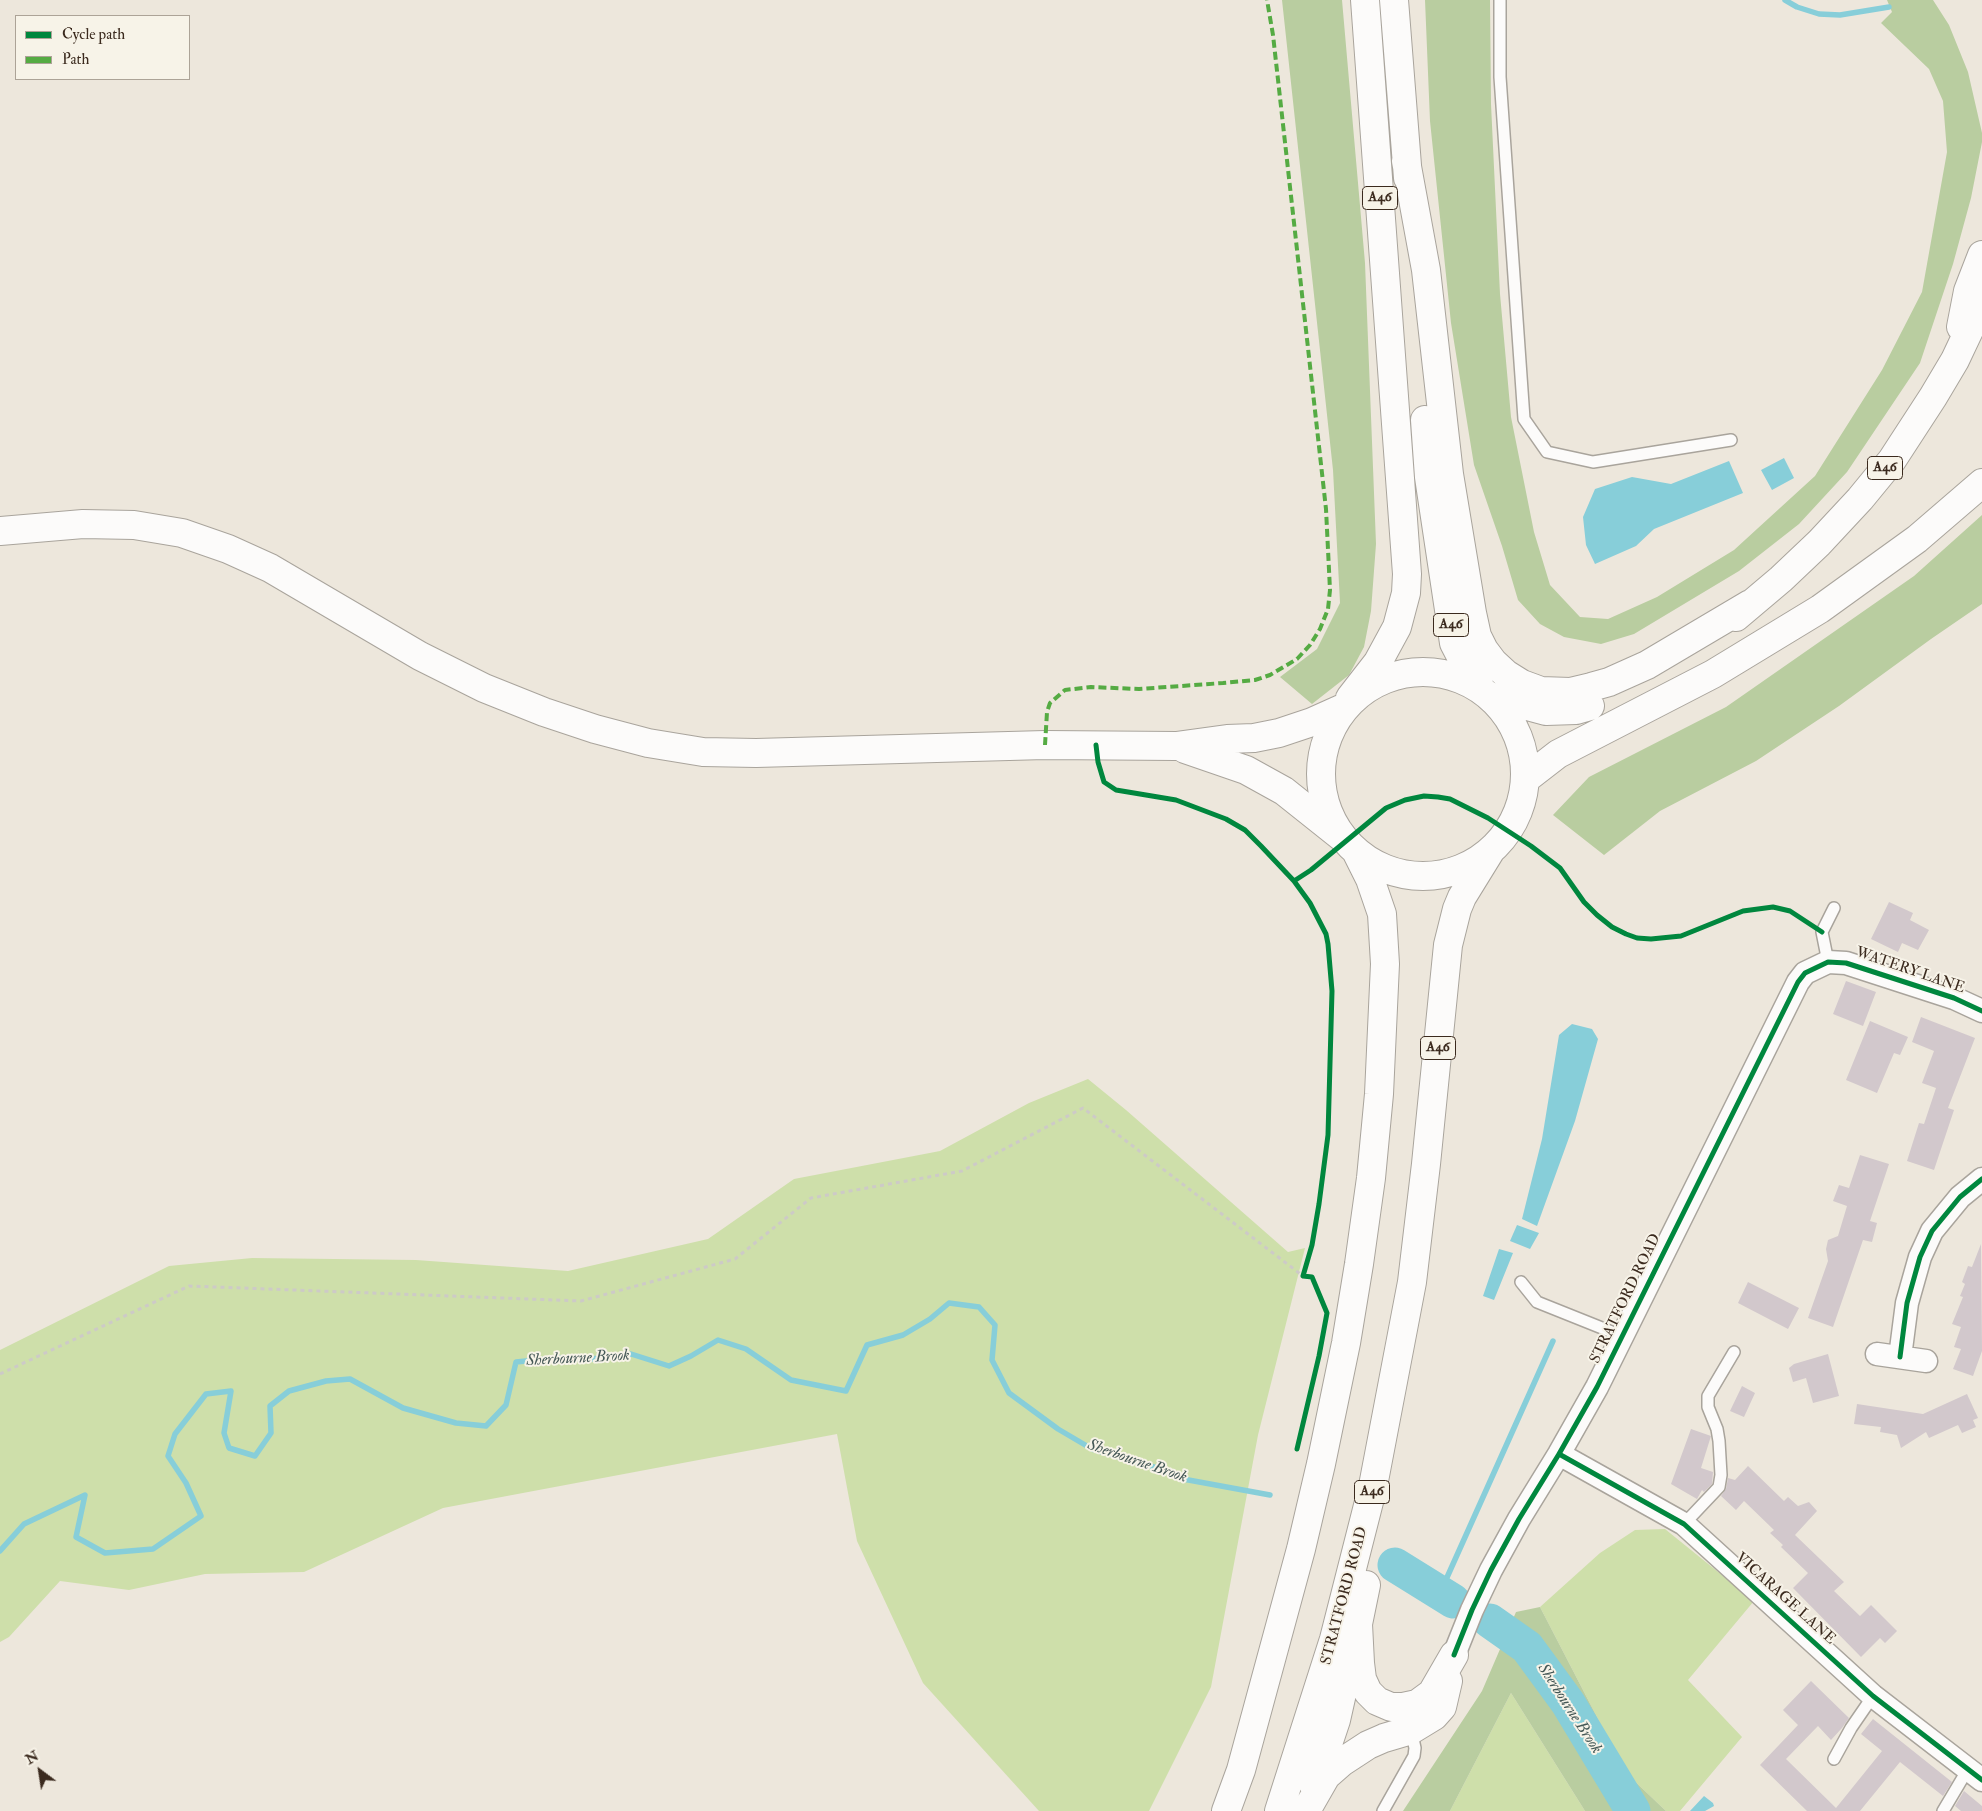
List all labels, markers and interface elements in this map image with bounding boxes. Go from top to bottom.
legend [15,15,190,80]
text: Cycle path [62,25,125,44]
text: Path [62,50,89,69]
road number: A46 [1362,187,1398,210]
road number: A46 [1868,456,1902,479]
road number: A46 [1434,614,1468,636]
street label: WATERY LANE [1853,944,1967,998]
road number: A46 [1420,1036,1456,1060]
street label: STRATFORD ROAD [1587,1231,1665,1367]
water label: Sherbourne Brook [526,1347,630,1371]
water label: Sherbourne Brook [1085,1436,1189,1488]
road number: A46 [1354,1480,1390,1504]
street label: STRATFORD ROAD [1318,1525,1372,1667]
street label: VICARAGE LANE [1731,1549,1839,1649]
water label: Sherbourne Brook [1533,1660,1605,1758]
north arrow [15,1746,65,1796]
text: N [22,1747,42,1768]

